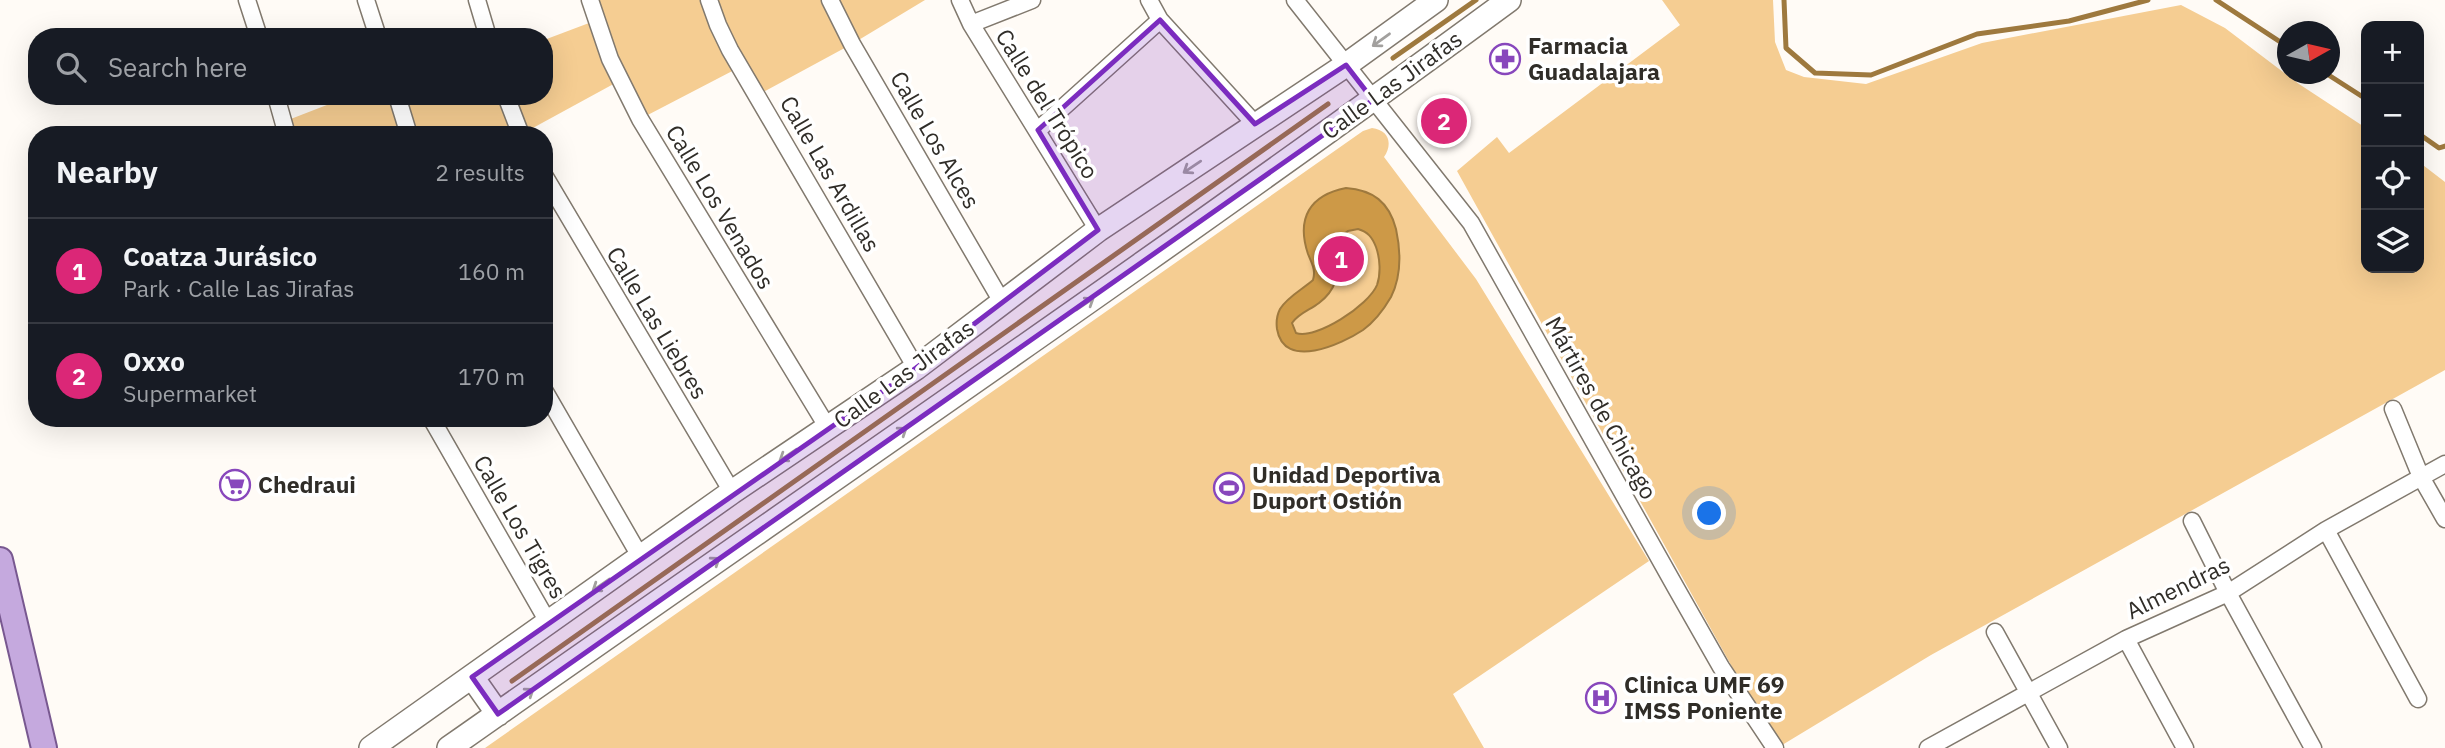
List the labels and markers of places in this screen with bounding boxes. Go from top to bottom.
place label: Farmacia Guadalajara [1528,30,1660,86]
pharmacy icon: Farmacia Guadalajara [1488,42,1522,76]
pin: 2 [1421,95,1467,147]
pin: 1 [1318,233,1364,285]
place label: Unidad Deportiva Duport Ostión [1252,459,1441,515]
supermarket icon: Chedraui [218,468,252,502]
place label: Chedraui [258,469,356,499]
sports icon: Unidad Deportiva Duport Ostión [1212,471,1246,505]
place label: Clinica UMF 69 IMSS Poniente [1624,669,1785,725]
hospital icon: Clinica UMF 69 IMSS Poniente [1584,681,1618,715]

